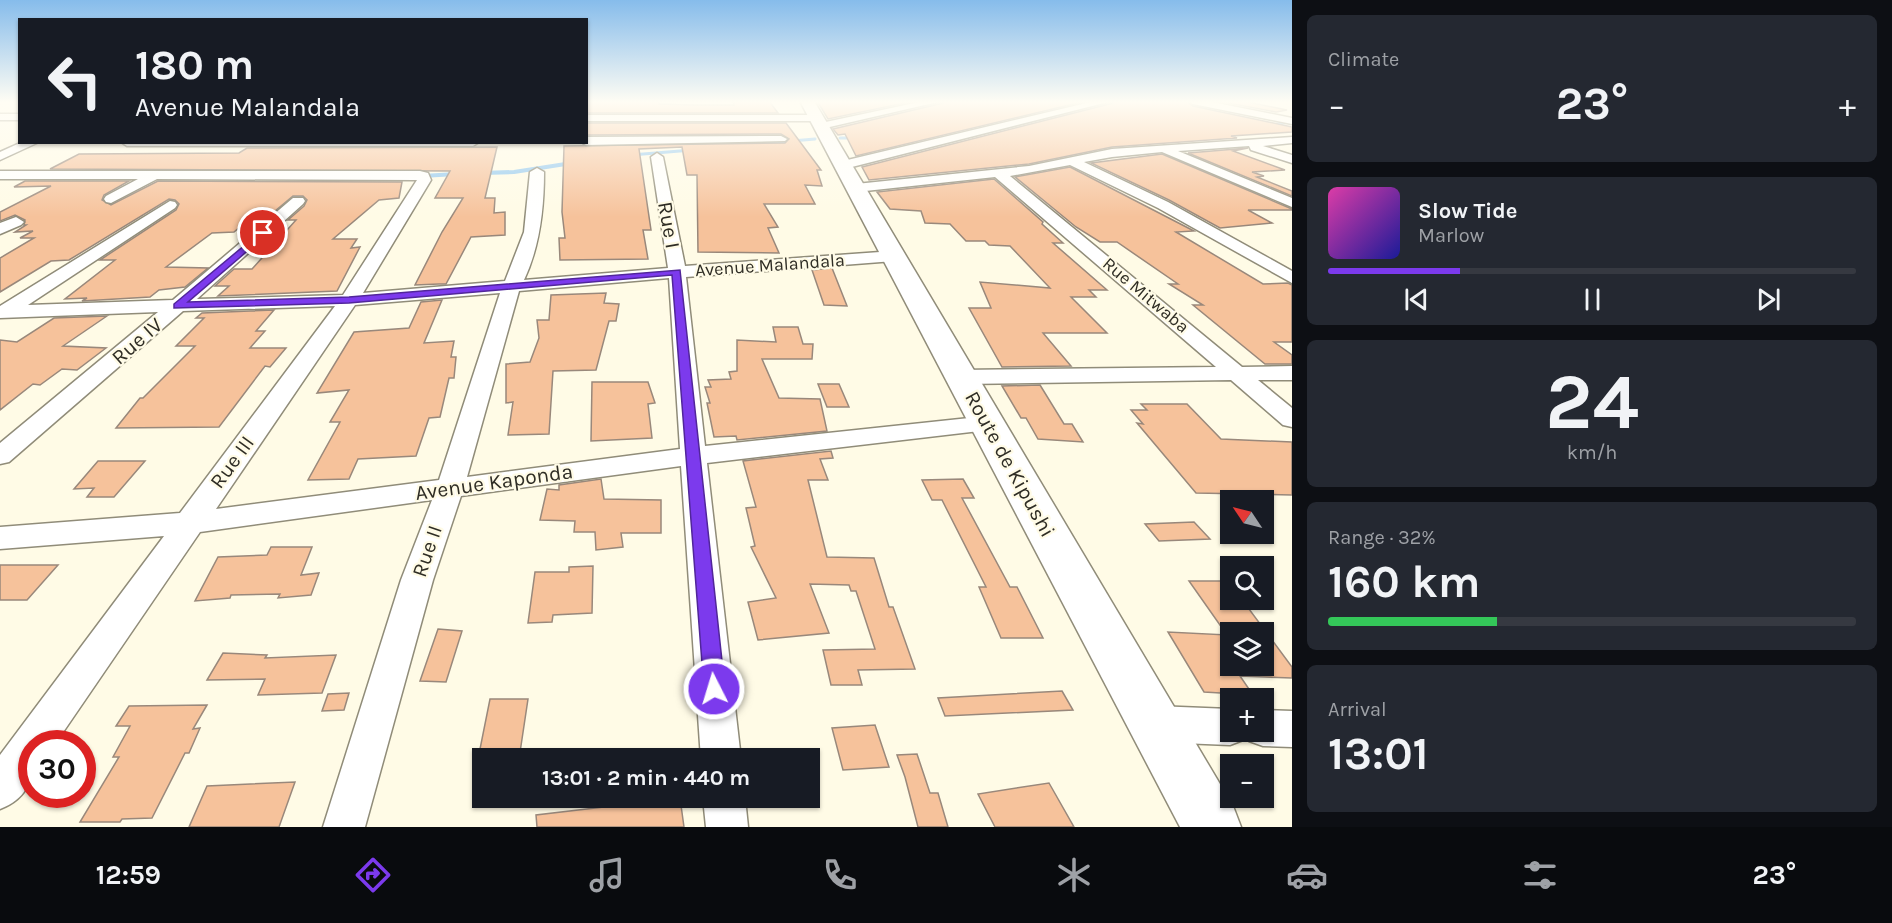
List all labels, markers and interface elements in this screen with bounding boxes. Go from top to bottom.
text: 180 m [135,40,254,90]
icon: left [36,42,114,120]
text: Climate [1328,48,1399,71]
text: 23° [1556,78,1628,130]
text: − [1328,86,1345,124]
text: + [1839,86,1856,124]
text: Avenue Malandala [135,91,360,123]
text: Slow Tide [1418,198,1518,224]
street label: Rue I [653,200,685,250]
pin [237,207,288,258]
icon: arrive [246,216,279,249]
text: Marlow [1418,224,1484,247]
street label: Avenue Malandala [694,249,846,281]
street label: Rue Mitwaba [1098,252,1194,338]
icon: previous [1400,283,1433,316]
icon: pause [1576,283,1609,316]
icon: next [1752,283,1785,316]
street label: Rue IV [107,312,167,369]
text: 24 [1545,356,1639,448]
street label: Route de Kipushi [960,387,1060,541]
street label: Rue III [205,431,259,493]
text: km/h [1567,441,1617,464]
street label: Avenue Kaponda [414,459,574,505]
north arrow [1220,490,1274,544]
map controls [1220,490,1274,808]
street label: Rue II [407,522,447,580]
text: Range · 32% [1328,526,1436,549]
button: search [1220,556,1274,610]
text: 160 km [1328,556,1481,608]
button: layers [1220,622,1274,676]
position arrow [682,657,746,721]
button: + [1220,688,1274,742]
text: Arrival [1328,698,1387,721]
text: 13:01 [1328,728,1429,780]
speed limit sign: 30 [18,730,96,808]
button: − [1220,754,1274,808]
text: 13:01 · 2 min · 440 m [542,765,750,791]
icon: directions [352,854,394,896]
icon: music [586,854,628,896]
icon: phone [819,854,861,896]
icon: climate [1053,854,1095,896]
icon: car [1286,854,1328,896]
icon: filters [1519,854,1561,896]
text: 12:59 [96,859,161,891]
text: 23° [1753,859,1796,891]

